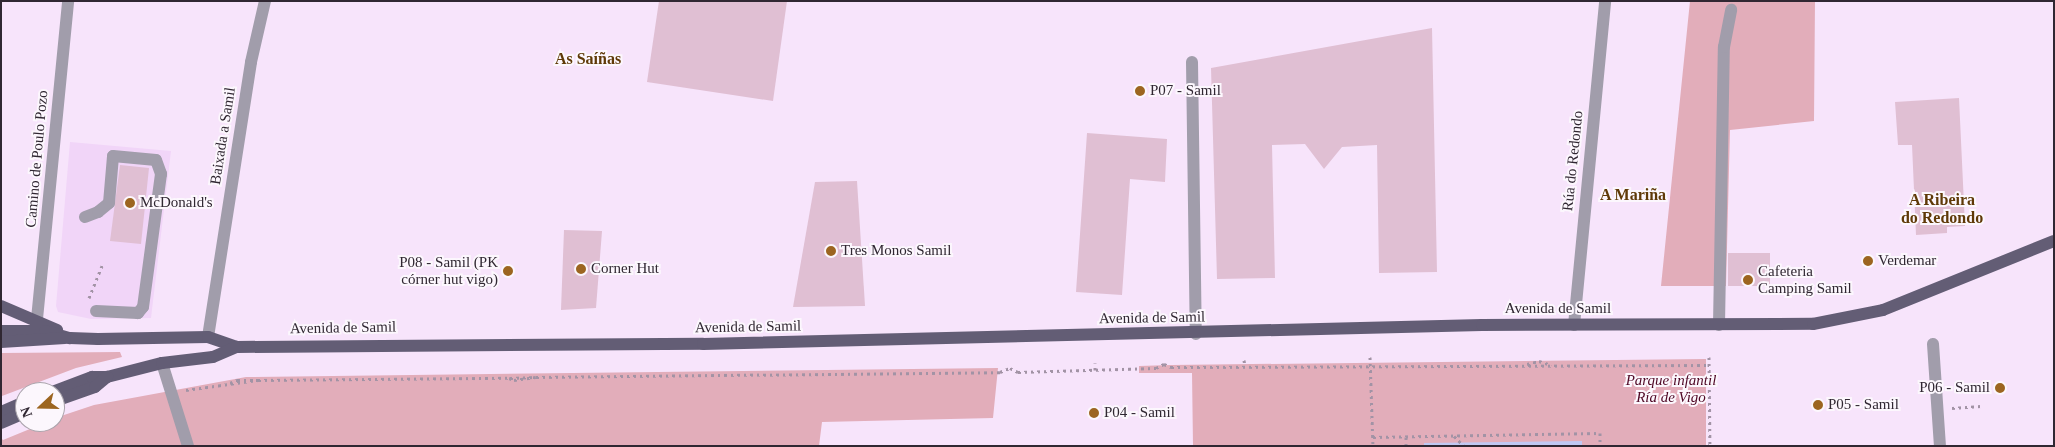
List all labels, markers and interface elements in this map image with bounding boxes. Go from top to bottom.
district label: As Saíñas [555,49,621,69]
place label: P07 - Samil [1150,82,1221,100]
marker: P07 - Samil [1134,85,1146,97]
street label: Baixada a Samil [206,86,240,186]
street label: Camino de Poulo Pozo [22,90,52,228]
street label: Rúa do Redondo [1559,110,1587,212]
district label: A Mariña [1599,185,1667,205]
district label: A Ribeira do Redondo [1901,190,1983,228]
place label: McDonald's [140,194,213,212]
marker: McDonald's [124,197,136,209]
place label: Tres Monos Samil [841,242,951,260]
marker: Tres Monos Samil [825,245,837,257]
place label: Verdemar [1878,252,1936,270]
place label: P08 - Samil (PK córner hut vigo) [399,253,498,288]
marker: Verdemar [1862,255,1874,267]
place label: Corner Hut [591,260,659,278]
place label: Cafeteria Camping Samil [1758,262,1852,297]
marker: Corner Hut [575,263,587,275]
marker: P08 - Samil (PK córner hut vigo) [502,265,514,277]
marker: Cafeteria Camping Samil [1742,274,1754,286]
street label: Avenida de Samil [1505,300,1611,318]
street label: Avenida de Samil [1099,308,1205,328]
street label: Avenida de Samil [695,317,801,337]
street label: Avenida de Samil [290,318,396,338]
park label: Parque infantil Ría de Vigo [1626,371,1716,406]
place label: P06 - Samil [1919,379,1990,397]
north arrow [15,382,65,432]
marker: P06 - Samil [1994,382,2006,394]
place label: P05 - Samil [1828,396,1899,414]
marker: P05 - Samil [1812,399,1824,411]
place label: P04 - Samil [1104,404,1175,422]
text: N [18,405,35,420]
marker: P04 - Samil [1088,407,1100,419]

